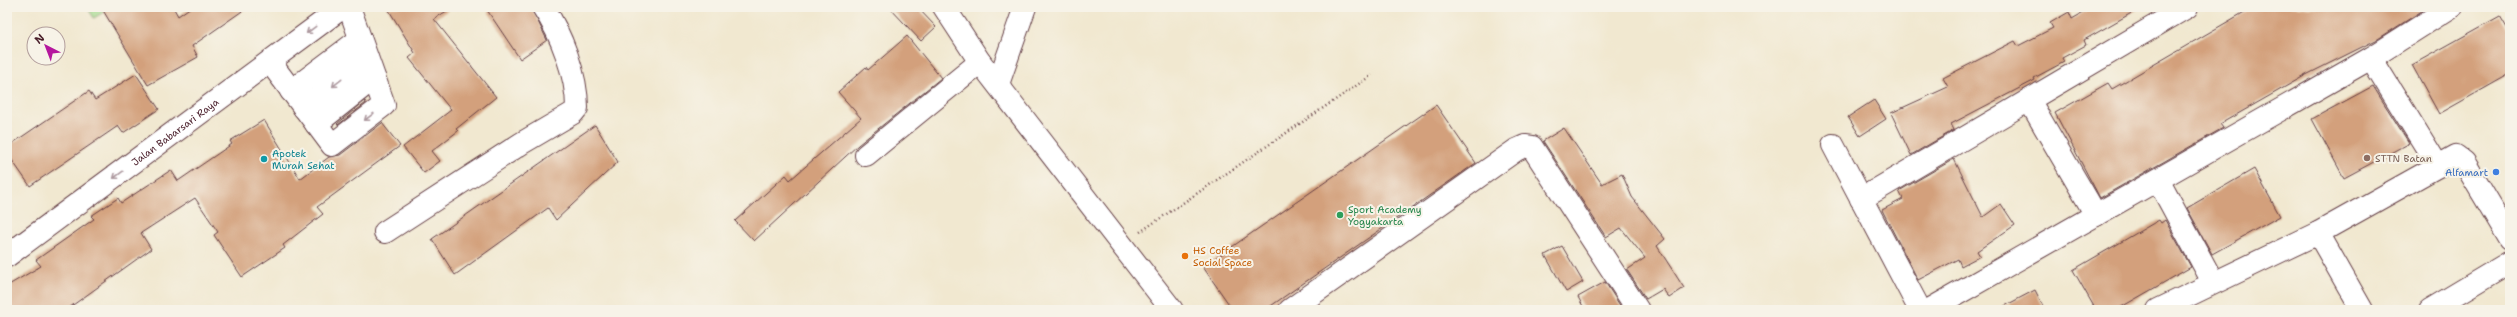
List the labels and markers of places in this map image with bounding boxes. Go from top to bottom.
place label: Apotek Murah Sehat [272,147,335,172]
place label: STTN Batan [2375,152,2432,165]
marker: STTN Batan [2362,153,2372,163]
marker: Apotek Murah Sehat [259,154,269,164]
place label: Alfamart [2445,166,2488,179]
marker: Alfamart [2491,167,2501,177]
place label: Sport Academy Yogyakarta [1348,203,1422,228]
marker: Sport Academy Yogyakarta [1335,210,1345,220]
place label: HS Coffee Social Space [1193,244,1253,269]
marker: HS Coffee Social Space [1180,251,1190,261]

